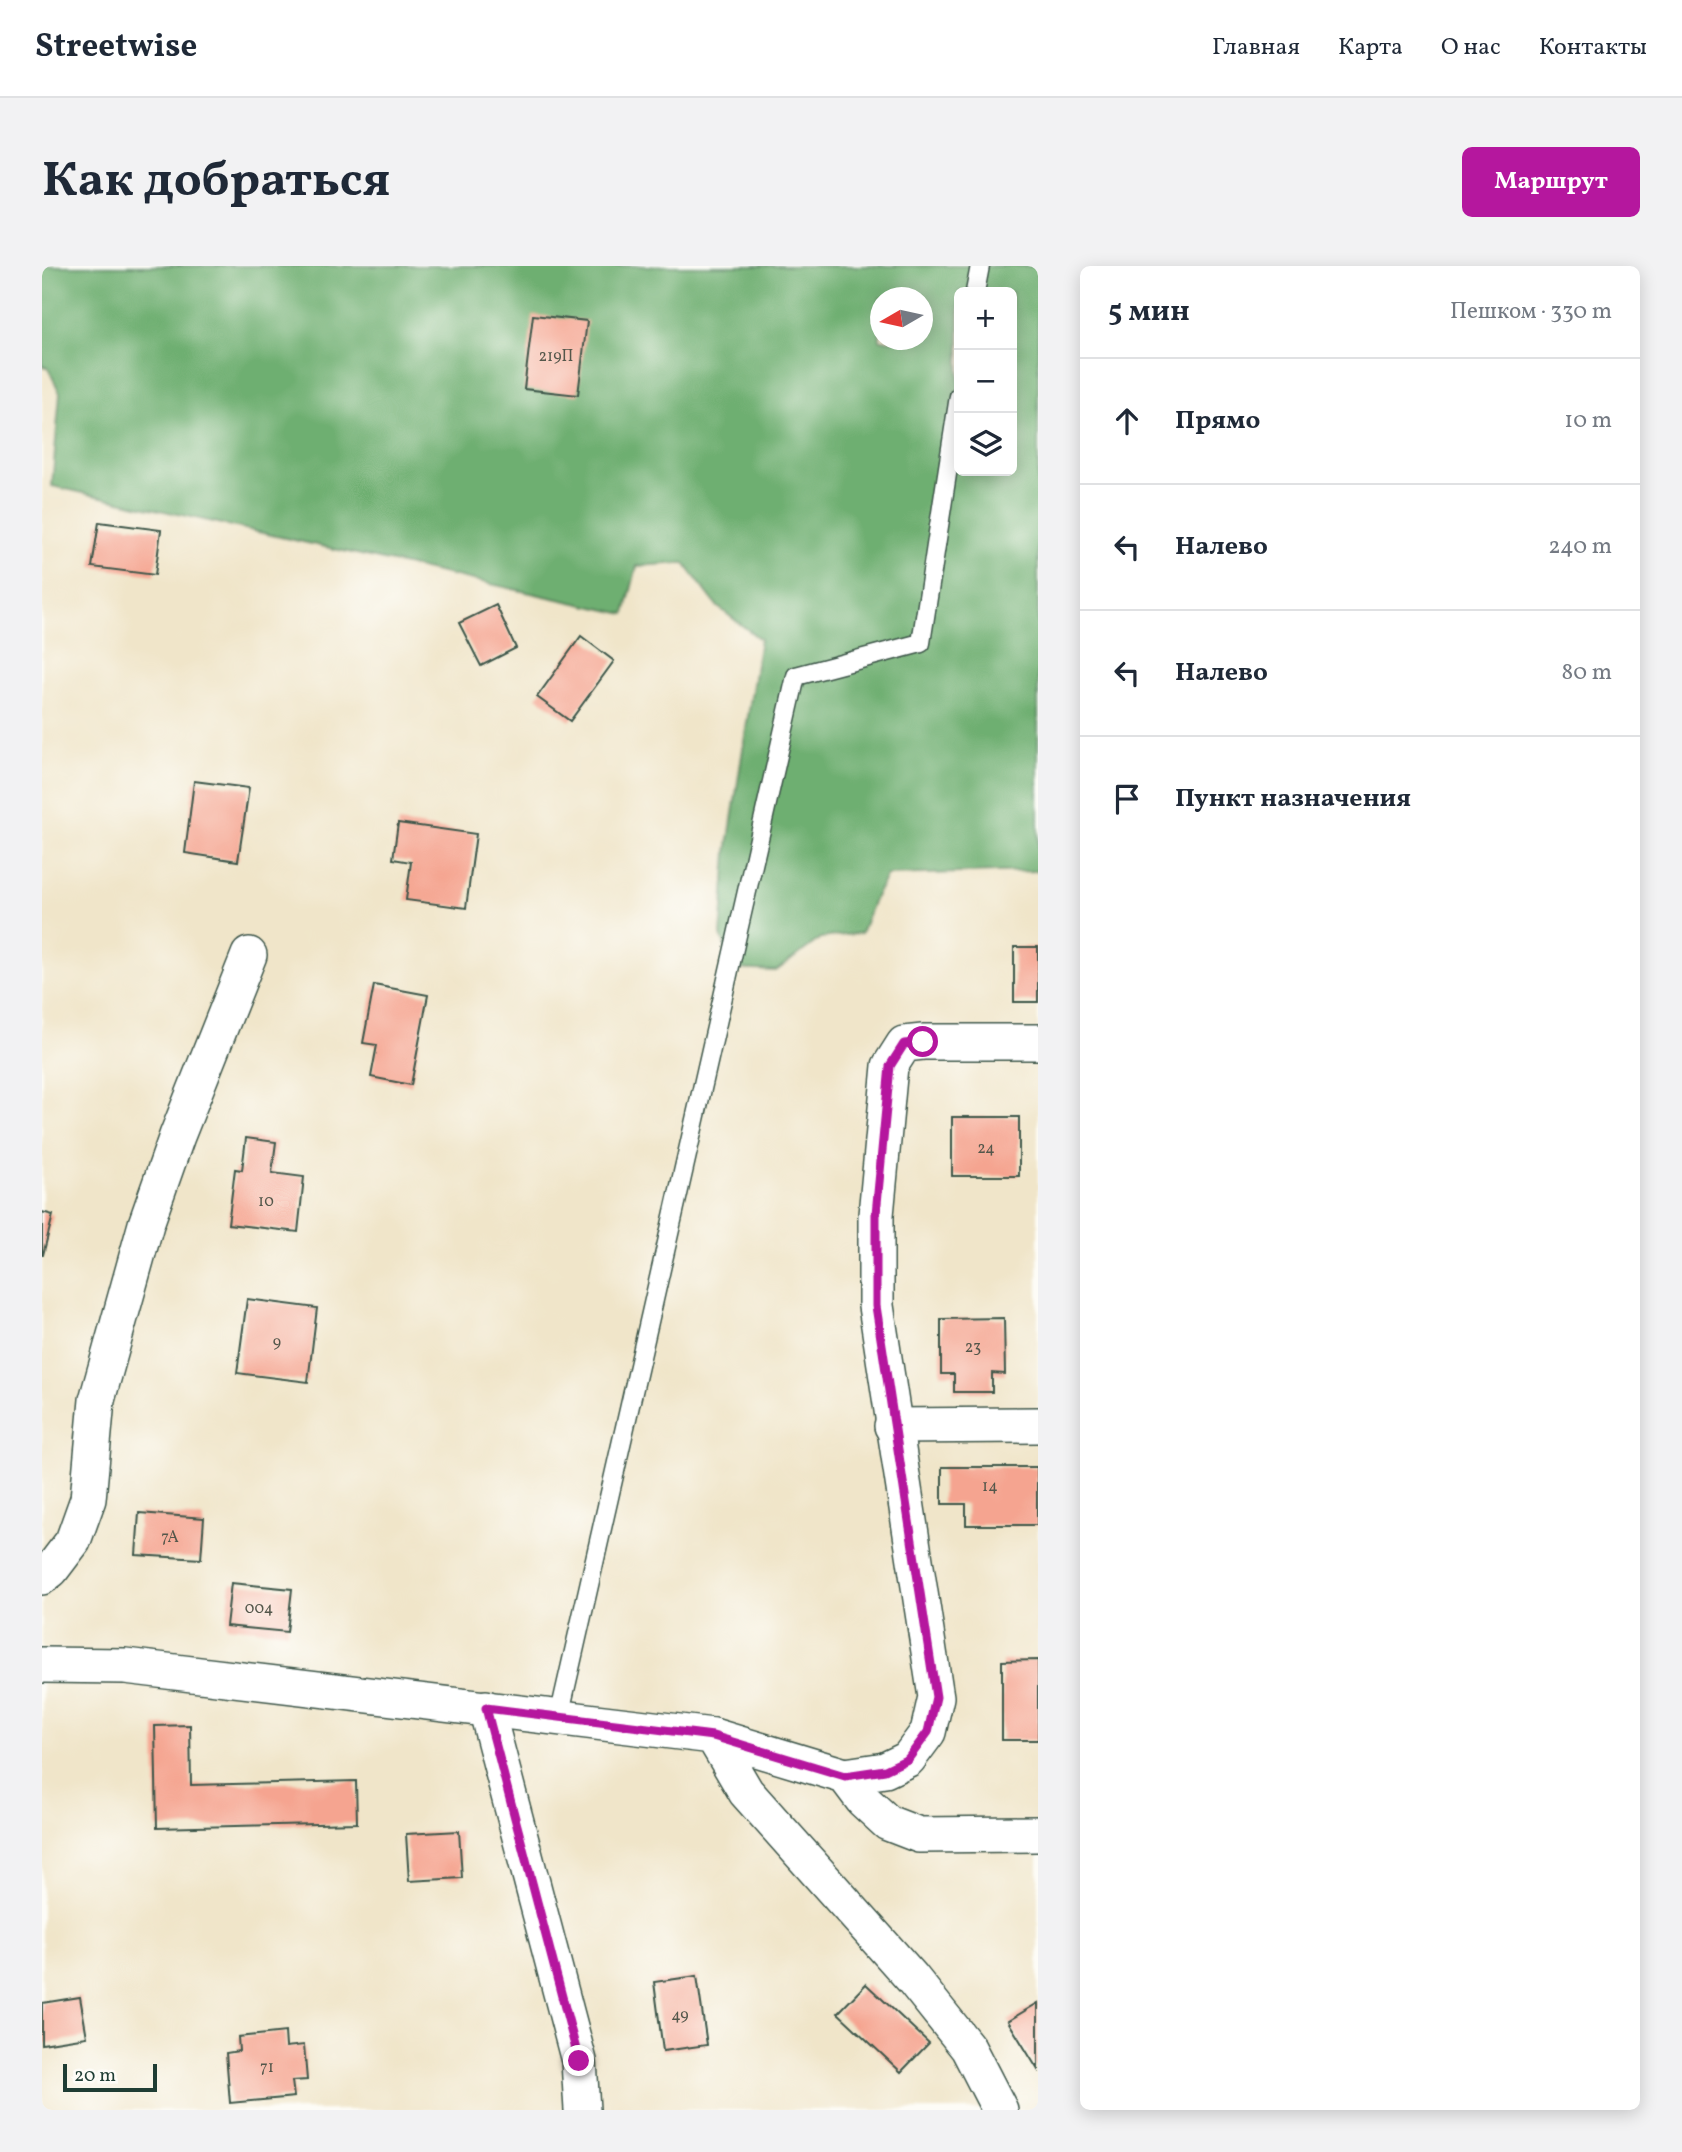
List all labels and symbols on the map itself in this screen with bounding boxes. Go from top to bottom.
north arrow [870,287,933,350]
house number: 219П [539,346,573,368]
route start [907,1026,938,1057]
house number: 24 [977,1138,995,1160]
house number: 10 [258,1191,274,1213]
house number: 9 [273,1332,281,1354]
house number: 23 [965,1337,981,1359]
house number: 14 [982,1476,998,1498]
house number: 7А [161,1527,179,1549]
house number: 004 [245,1598,273,1620]
house number: 49 [671,2005,689,2027]
route end [563,2045,594,2076]
house number: 71 [260,2057,274,2079]
scale bar [63,2061,158,2093]

